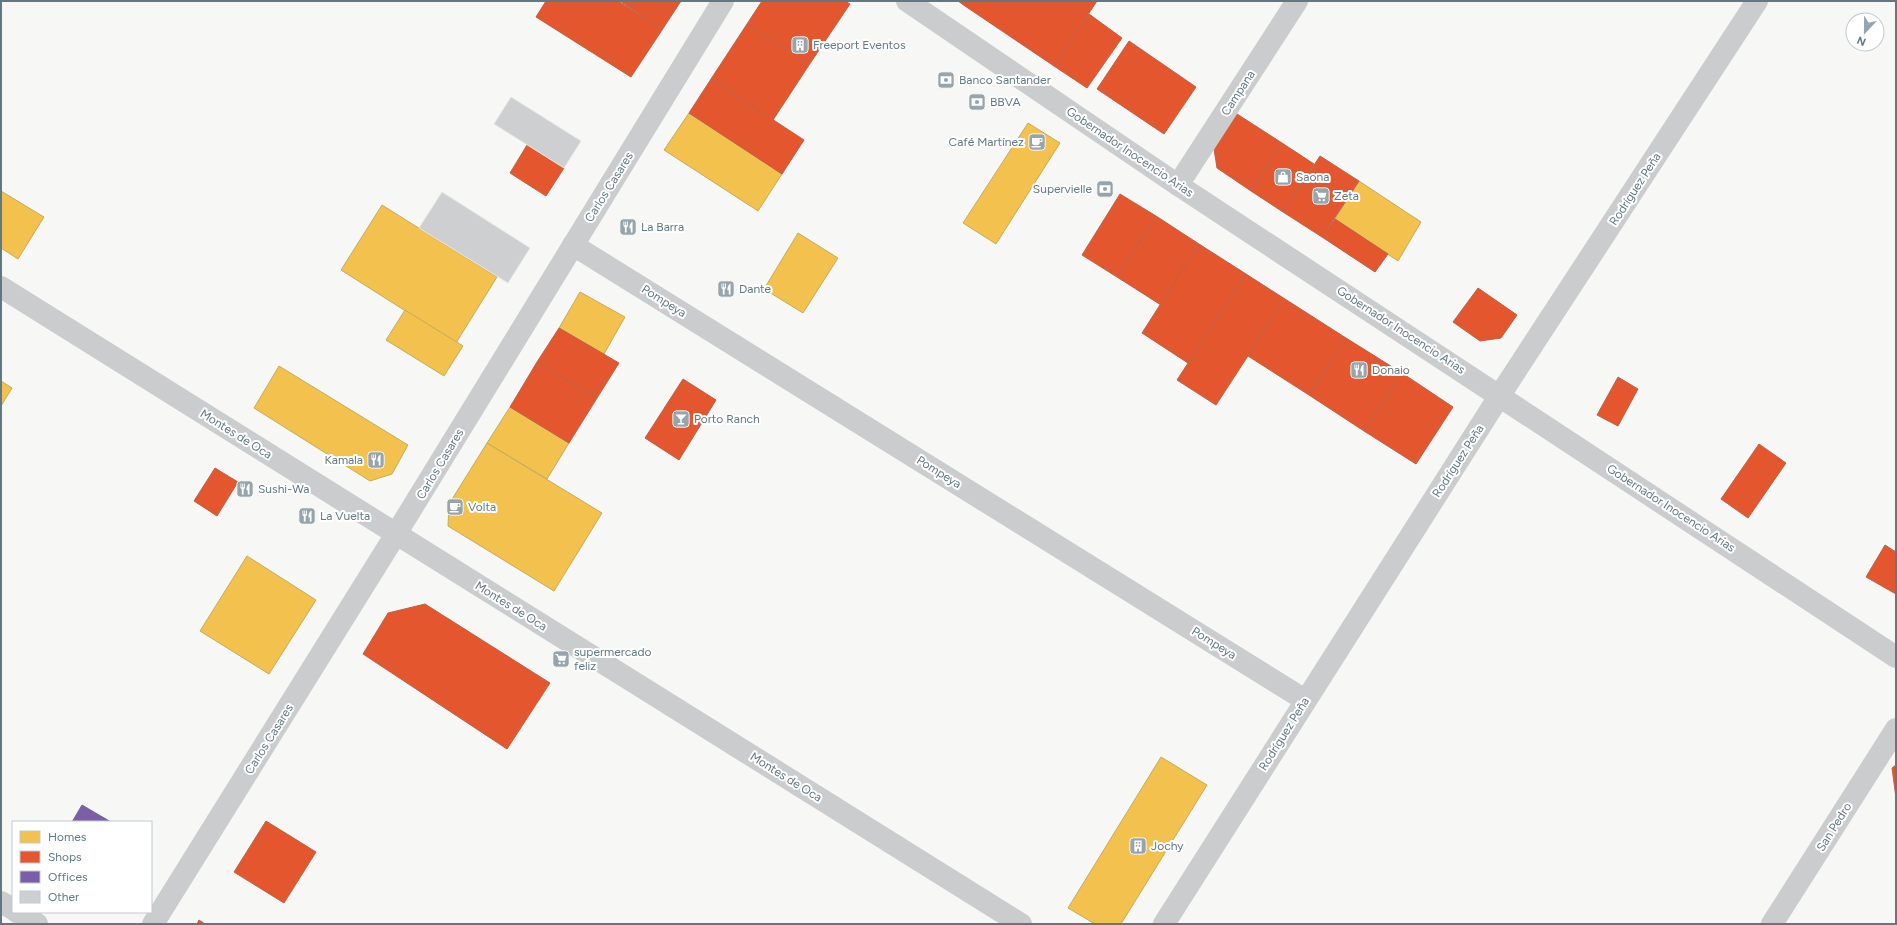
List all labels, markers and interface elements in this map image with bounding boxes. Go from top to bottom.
north arrow [1845,12,1885,52]
text: N [1855,33,1868,48]
building icon: Freeport Eventos [790,35,810,55]
place label: Freeport Eventos [813,38,906,52]
street label: Campana [1218,68,1258,118]
bank icon: Banco Santander [936,70,956,90]
place label: Banco Santander [959,73,1051,87]
bank icon: BBVA [967,92,987,112]
place label: BBVA [990,95,1021,109]
street label: Gobernador Inocencio Arias [1064,104,1196,200]
cafe icon: Café Martínez [1027,132,1047,152]
place label: Café Martínez [949,135,1024,149]
street label: Carlos Casares [582,149,636,224]
street label: Rodríguez Peña [1606,150,1664,228]
shop icon: Saona [1273,167,1293,187]
place label: Saona [1296,170,1329,184]
bank icon: Supervielle [1095,179,1115,199]
place label: Supervielle [1033,182,1092,196]
supermarket icon: Zeta [1311,186,1331,206]
place label: Zeta [1334,189,1359,203]
restaurant icon: La Barra [618,217,638,237]
place label: La Barra [641,220,684,234]
restaurant icon: Dante [716,279,736,299]
street label: Pompeya [639,282,689,320]
place label: Dante [739,282,772,296]
street label: Gobernador Inocencio Arias [1334,283,1468,377]
restaurant icon: Donaio [1349,360,1369,380]
place label: Donaio [1372,363,1410,377]
street label: Montes de Oca [198,406,274,462]
bar icon: Porto Ranch [671,409,691,429]
place label: Porto Ranch [694,412,760,426]
street label: Rodríguez Peña [1429,422,1487,500]
street label: Carlos Casares [413,426,467,502]
restaurant icon: Kamala [366,450,386,470]
place label: Kamala [325,453,363,467]
street label: Pompeya [914,453,964,491]
street label: Gobernador Inocencio Arias [1604,461,1738,555]
restaurant icon: Sushi-Wa [235,479,255,499]
place label: Sushi-Wa [258,482,309,496]
cafe icon: Volta [445,497,465,517]
place label: Volta [468,500,496,514]
restaurant icon: La Vuelta [297,506,317,526]
place label: La Vuelta [320,509,370,523]
street label: Montes de Oca [473,578,549,634]
street label: Pompeya [1189,624,1239,662]
place label: supermercado feliz [574,645,651,673]
supermarket icon: supermercado feliz [551,649,571,669]
street label: Rodríguez Peña [1256,695,1312,773]
street label: Carlos Casares [242,701,296,776]
street label: Montes de Oca [748,749,824,805]
street label: San Pedro [1814,800,1854,854]
legend [12,821,152,913]
text: Homes [48,830,87,844]
building icon: Jochy [1128,836,1148,856]
place label: Jochy [1151,839,1184,853]
text: Shops [48,850,82,864]
text: Offices [48,870,88,884]
text: Other [48,890,79,904]

